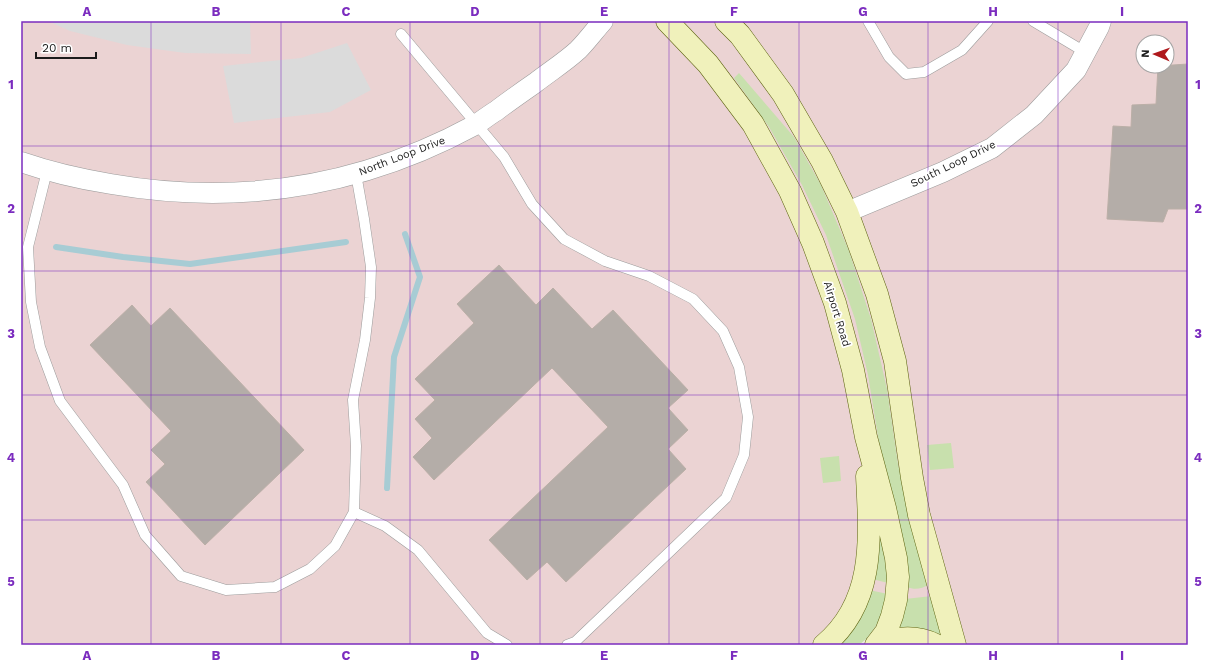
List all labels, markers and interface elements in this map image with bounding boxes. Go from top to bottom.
text: A [83,4,92,19]
text: B [212,4,221,19]
text: C [342,4,351,19]
text: D [470,4,480,19]
text: E [600,4,608,19]
text: F [730,4,738,19]
text: G [858,4,868,19]
text: H [988,4,998,19]
text: I [1120,4,1124,19]
scale bar [36,34,96,60]
north arrow [1135,34,1175,74]
text: 20 m [42,41,72,55]
text: N [1139,49,1152,58]
text: 1 [8,77,14,92]
text: 1 [1195,77,1201,92]
street label: North Loop Drive [357,134,447,178]
street label: South Loop Drive [908,138,998,190]
text: 2 [7,201,15,216]
text: 2 [1194,201,1202,216]
street label: Airport Road [821,280,853,348]
text: 3 [7,326,15,341]
text: 3 [1194,326,1202,341]
text: 4 [7,450,16,465]
text: 4 [1194,450,1203,465]
text: 5 [7,574,15,589]
text: 5 [1194,574,1202,589]
text: A [83,648,92,663]
text: B [212,648,221,663]
text: C [342,648,351,663]
text: D [470,648,480,663]
text: E [600,648,608,663]
text: F [730,648,738,663]
text: G [858,648,868,663]
text: H [988,648,998,663]
text: I [1120,648,1124,663]

